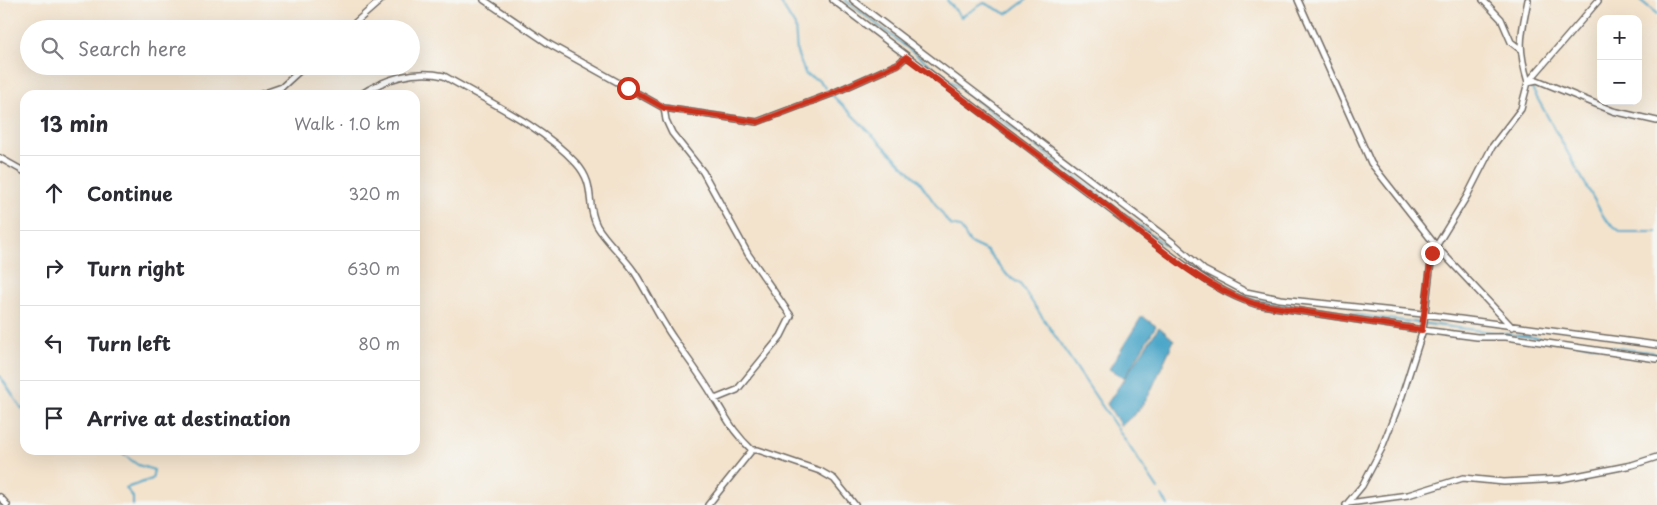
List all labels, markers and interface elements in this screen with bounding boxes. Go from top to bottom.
map controls [1597,15,1642,105]
button: + [1597,15,1642,60]
search box [20,20,420,75]
icon: search [38,34,66,62]
text: Search here [78,34,187,62]
button: − [1597,60,1642,105]
route start [617,77,640,100]
text: 13 min [40,107,108,139]
text: Walk · 1.0 km [294,111,400,135]
icon: ahead [40,179,68,207]
text: Continue [87,179,173,207]
text: 320 m [349,181,400,205]
route end [1421,242,1444,265]
icon: right [40,254,68,282]
text: Turn right [87,254,185,282]
text: 630 m [347,256,400,280]
icon: left [40,329,68,357]
text: Turn left [87,329,171,357]
text: 80 m [358,331,400,355]
icon: arrive [40,404,68,432]
text: Arrive at destination [87,404,291,432]

